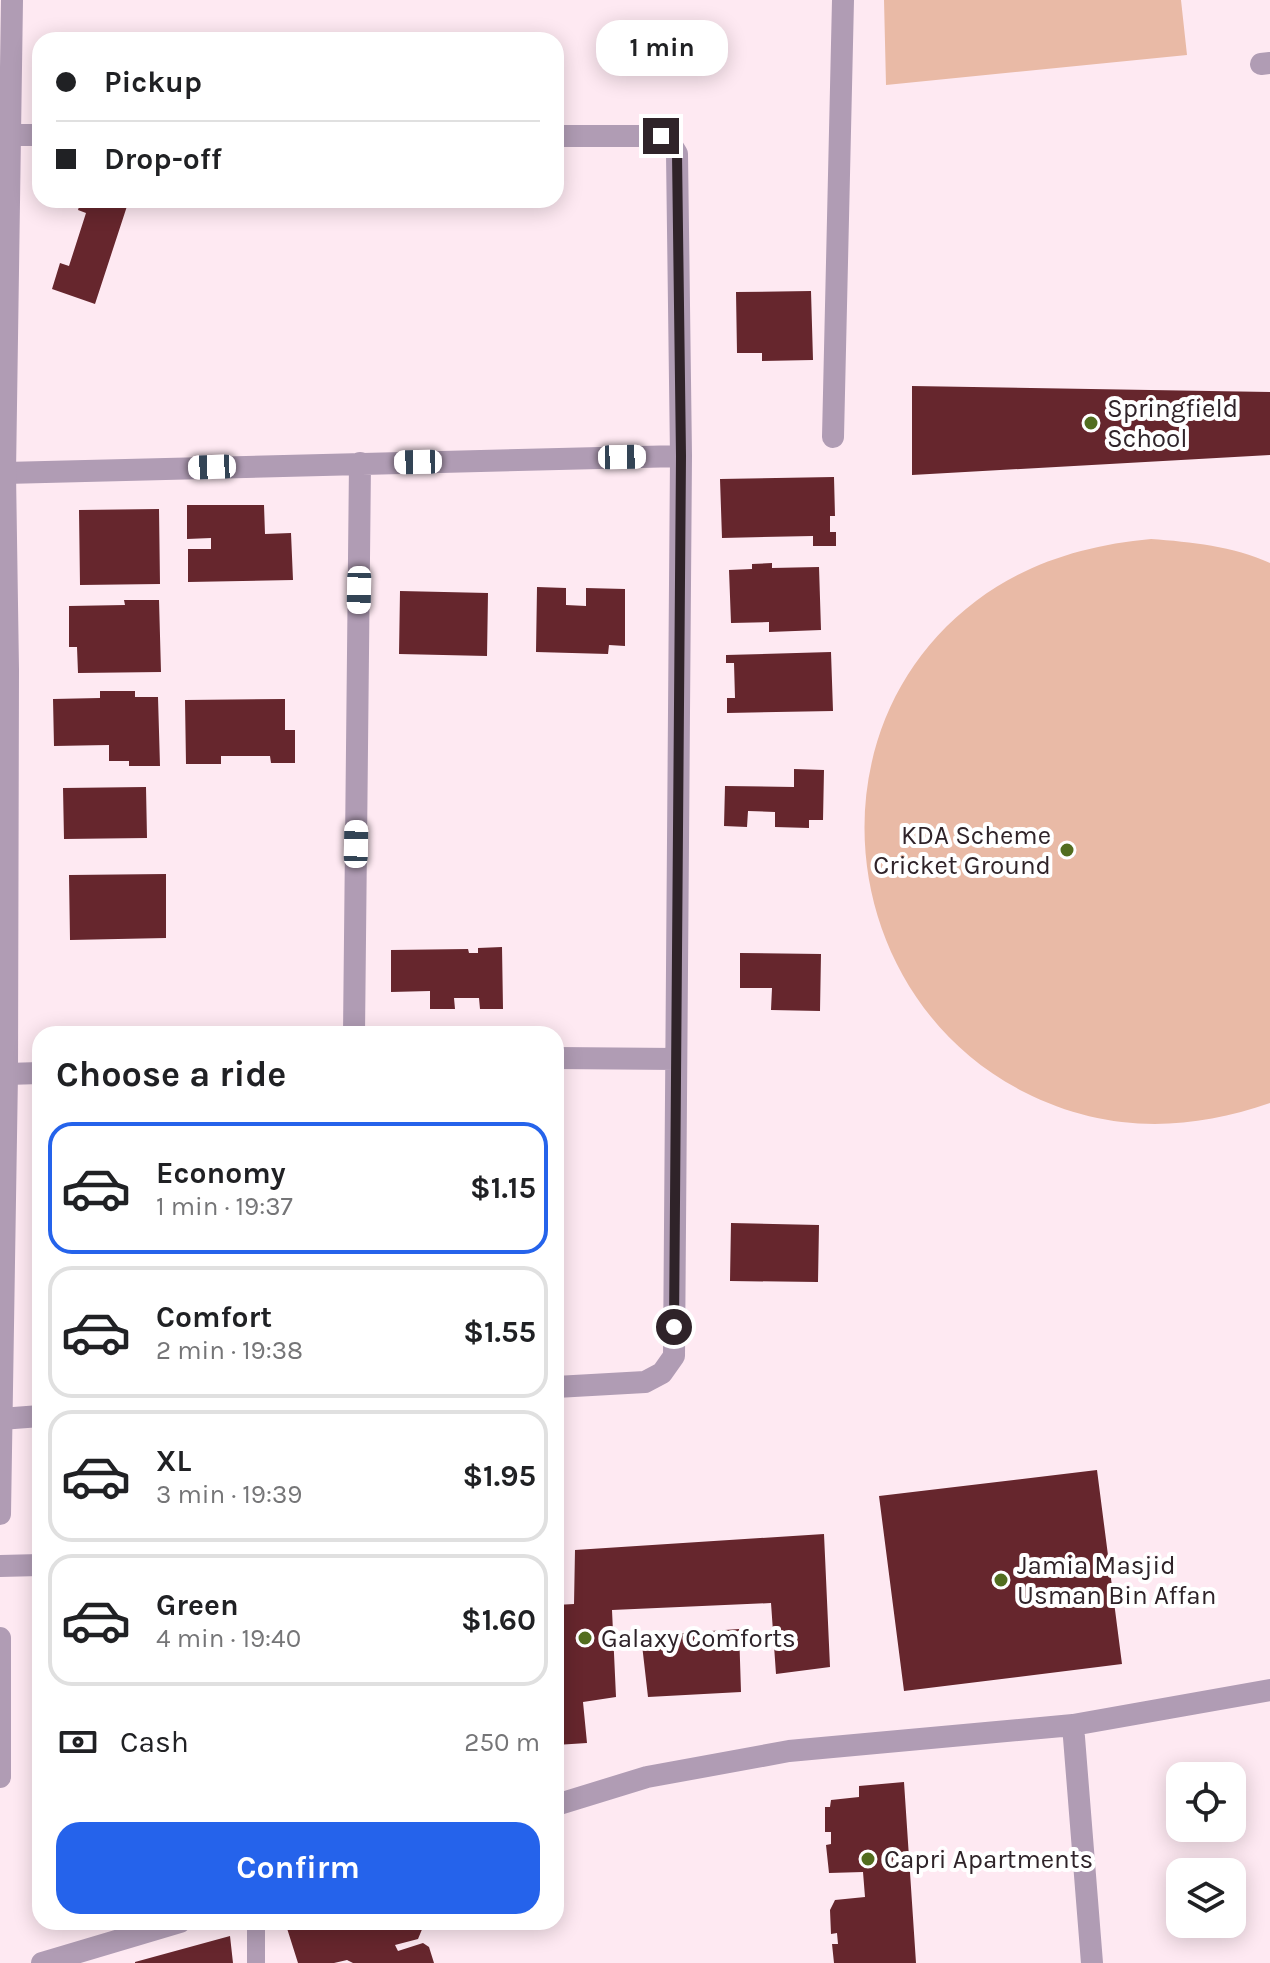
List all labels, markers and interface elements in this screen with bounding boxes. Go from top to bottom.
callout: 1 min [595,20,727,76]
text: 1 min [629,32,695,63]
text: Pickup [104,64,202,100]
route end [643,118,679,154]
text: Drop-off [104,141,222,177]
place label: Springfield School [1107,393,1238,454]
marker: Springfield School [1082,414,1100,432]
car [598,445,646,469]
car [394,450,442,474]
car [188,454,236,480]
car [347,566,371,614]
car [344,820,368,868]
place label: KDA Scheme Cricket Ground [873,820,1051,881]
marker: KDA Scheme Cricket Ground [1058,841,1076,859]
text: Choose a ride [56,1053,286,1095]
icon: car [60,1152,132,1224]
text: Economy [156,1155,286,1191]
text: $1.15 [470,1170,536,1206]
text: 1 min · 19:37 [156,1191,293,1222]
icon: car [60,1296,132,1368]
text: Comfort [156,1299,272,1335]
route start [656,1309,692,1345]
text: $1.55 [463,1314,536,1350]
text: 2 min · 19:38 [156,1335,303,1366]
icon: car [60,1440,132,1512]
text: XL [156,1443,191,1479]
text: $1.95 [462,1458,536,1494]
text: 3 min · 19:39 [156,1479,302,1510]
place label: Jamia Masjid Usman Bin Affan [1017,1550,1216,1611]
marker: Jamia Masjid Usman Bin Affan [992,1571,1010,1589]
icon: car [60,1584,132,1656]
text: Green [156,1587,239,1623]
text: $1.60 [461,1602,536,1638]
text: 4 min · 19:40 [156,1623,301,1654]
place label: Galaxy Comforts [601,1623,796,1654]
marker: Galaxy Comforts [576,1629,594,1647]
icon: cash [56,1720,100,1764]
text: Cash [120,1724,189,1760]
text: 250 m [464,1727,540,1758]
map controls [1166,1762,1246,1938]
button: locate [1166,1762,1246,1842]
button: Confirm [56,1822,540,1914]
place label: Capri Apartments [884,1844,1093,1875]
marker: Capri Apartments [859,1850,877,1868]
button: layers [1166,1858,1246,1938]

